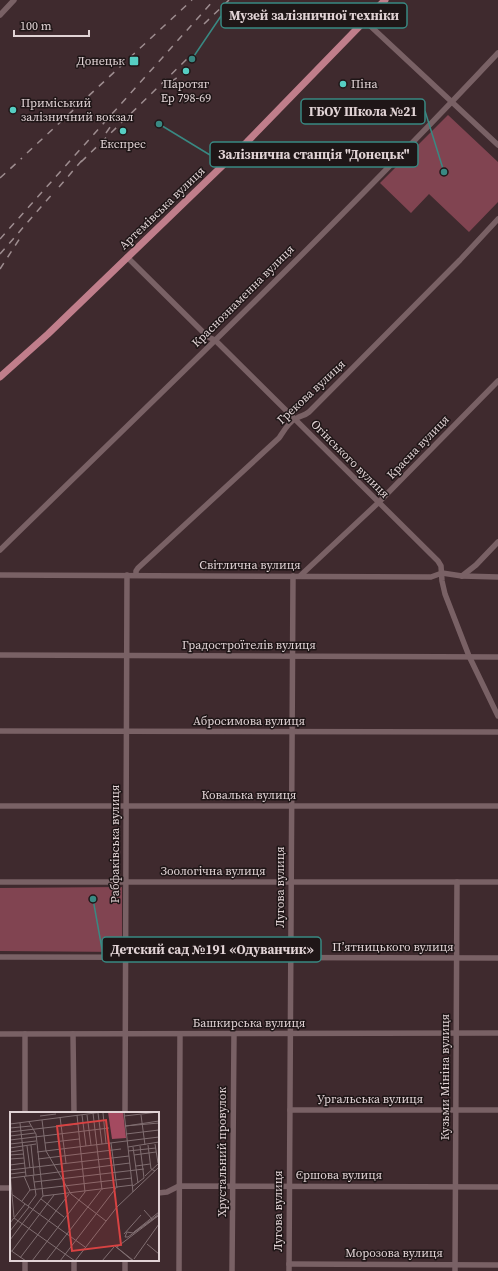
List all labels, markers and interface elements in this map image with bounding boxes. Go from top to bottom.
callout: Музей залізничної техніки [221,3,407,28]
text: Музей залізничної техніки [229,7,400,24]
scale bar [14,12,89,38]
text: 100 m [20,18,52,34]
place label: Донецьк [76,53,125,69]
marker: Донецьк [128,55,140,67]
marker: Паротяг Ер 798-69 [181,66,191,76]
place label: Паротяг Ер 798-69 [161,76,211,106]
place label: Піна [351,76,378,92]
marker: Піна [338,79,348,89]
place label: Приміський залізничний вокзал [21,95,133,125]
callout: ГБОУ Школа №21 [301,99,425,124]
text: ГБОУ Школа №21 [309,103,417,120]
marker: Приміський залізничний вокзал [8,105,18,115]
marker: Експрес [118,126,128,136]
place label: Експрес [100,136,146,152]
callout: Залізнична станція "Донецьк" [210,142,418,167]
text: Залізнична станція "Донецьк" [218,146,410,163]
street label: Артемівська вулиця [116,163,208,253]
street label: Краснознаменна вулиця [188,241,298,351]
street label: Грекова вулиця [273,356,349,428]
street label: Красна вулиця [383,412,453,482]
street label: Огінського вулиця [307,416,393,502]
street label: Світлична вулиця [199,557,301,573]
street label: Градостроїтелiв вулиця [182,637,316,653]
street label: Абросимова вулиця [193,713,305,729]
street label: Рабфаківська вулиця [107,785,123,903]
street label: Ковалька вулиця [202,787,296,803]
street label: Лугова вулиця [272,846,288,928]
street label: Зоологічна вулиця [160,863,266,879]
callout: Детский сад №191 «Одуванчик» [102,937,321,962]
street label: П’ятницького вулиця [332,939,454,955]
text: Детский сад №191 «Одуванчик» [110,941,314,958]
street label: Кузьми Мініна вулиця [437,1014,453,1140]
street label: Башкирська вулиця [193,1015,305,1031]
street label: Хрустальний провулок [214,1087,230,1217]
street label: Ургальська вулиця [317,1091,423,1107]
inset map [10,1112,159,1261]
street label: Єршова вулиця [296,1167,382,1183]
street label: Лугова вулиця [270,1170,286,1252]
street label: Морозова вулиця [345,1245,443,1261]

